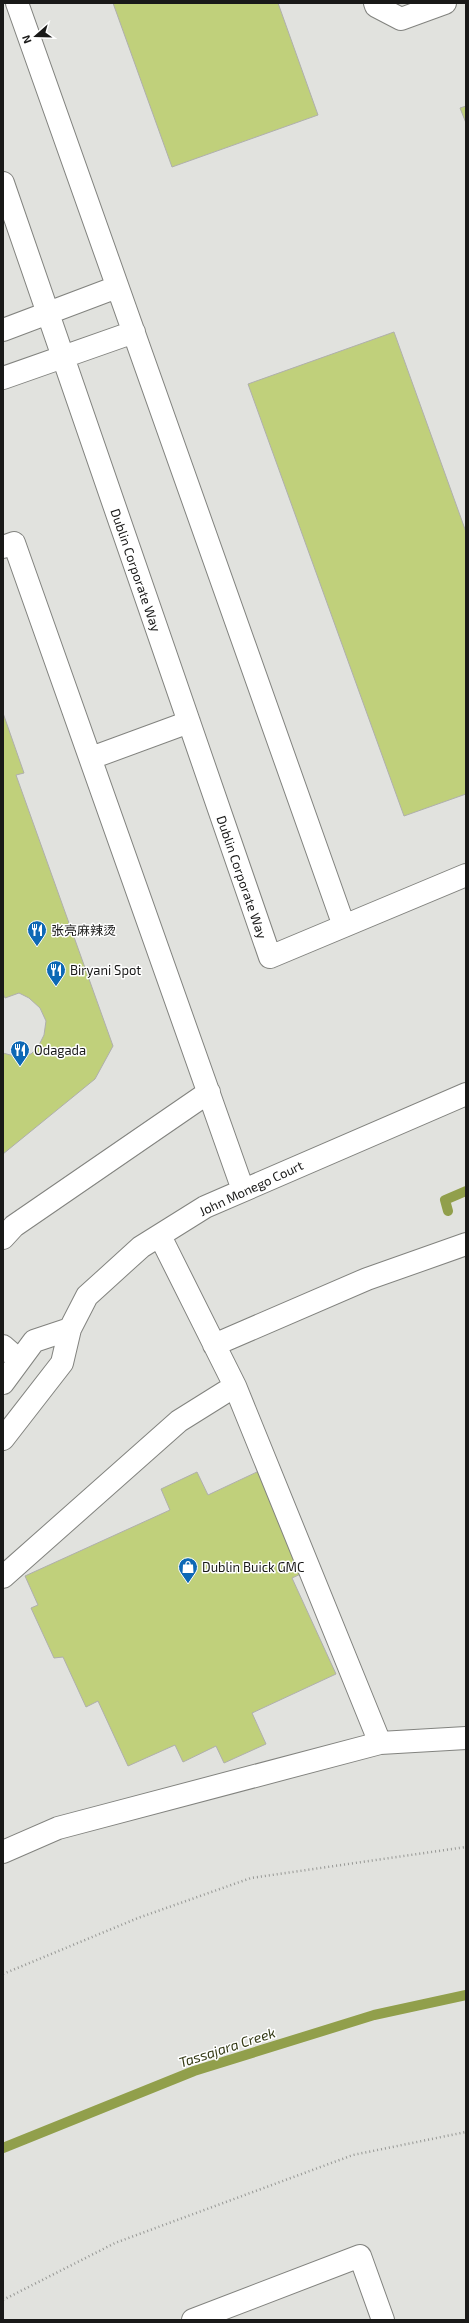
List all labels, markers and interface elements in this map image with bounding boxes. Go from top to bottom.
north arrow [16,16,56,56]
text: N [19,34,34,46]
street label: Dublin Corporate Way [107,506,165,634]
street label: Dublin Corporate Way [213,813,271,941]
restaurant icon: 张亮麻辣烫 [26,919,48,947]
place label: 张亮麻辣烫 [51,922,116,938]
restaurant icon: Biryani Spot [45,959,67,987]
place label: Biryani Spot [70,962,141,978]
restaurant icon: Odagada [9,1039,31,1067]
place label: Odagada [34,1042,86,1058]
street label: John Monego Court [196,1157,306,1219]
shop icon: Dublin Buick GMC [177,1556,199,1584]
place label: Dublin Buick GMC [202,1559,304,1575]
water label: Tassajara Creek [177,2023,277,2071]

